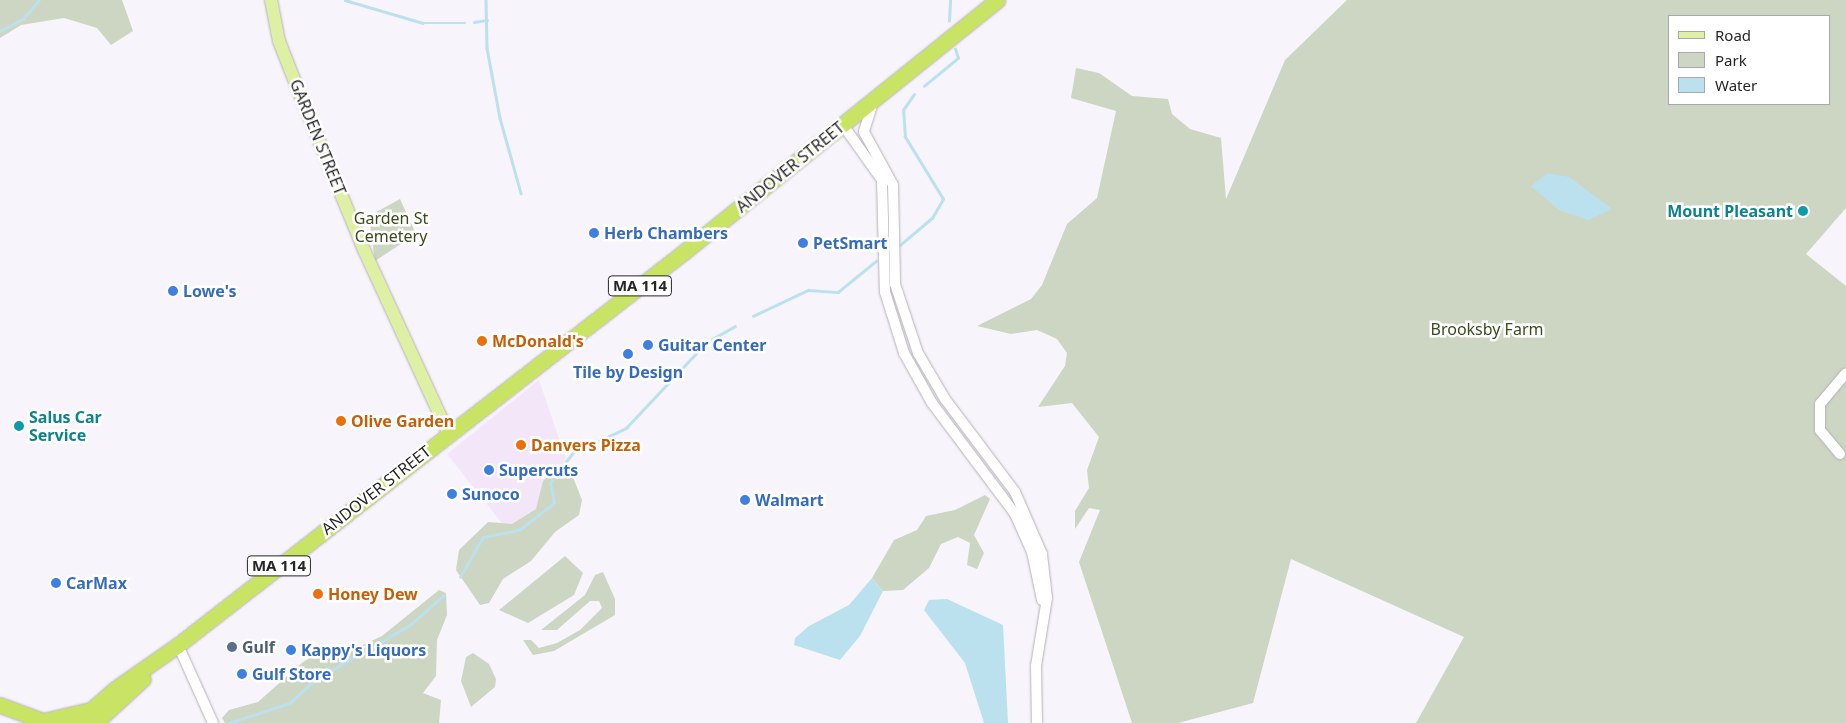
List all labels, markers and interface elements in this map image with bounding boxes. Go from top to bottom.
legend [1668,15,1831,105]
text: Road [1715,25,1751,45]
text: Park [1715,50,1747,70]
text: Water [1715,75,1757,95]
street label: GARDEN STREET [286,76,350,198]
street label: ANDOVER STREET [732,118,848,216]
place label: Mount Pleasant [1667,201,1793,221]
marker: Mount Pleasant [1797,205,1809,217]
park label: Garden St Cemetery [354,208,428,246]
place label: Herb Chambers [604,223,728,243]
marker: Herb Chambers [588,227,600,239]
place label: PetSmart [813,233,888,253]
marker: PetSmart [797,237,809,249]
road number: MA 114 [608,274,672,298]
place label: Lowe's [183,281,237,301]
marker: Lowe's [167,285,179,297]
park label: Brooksby Farm [1431,319,1543,339]
place label: McDonald's [492,331,584,351]
marker: McDonald's [476,335,488,347]
place label: Guitar Center [658,335,766,355]
marker: Guitar Center [642,339,654,351]
marker: Tile by Design [622,348,634,360]
place label: Tile by Design [573,362,683,382]
place label: Salus Car Service [29,407,102,445]
place label: Olive Garden [351,411,454,431]
marker: Olive Garden [335,415,347,427]
marker: Salus Car Service [13,420,25,432]
place label: Danvers Pizza [531,435,641,455]
marker: Danvers Pizza [515,439,527,451]
street label: ANDOVER STREET [318,441,434,539]
place label: Supercuts [499,460,578,480]
marker: Supercuts [483,464,495,476]
place label: Sunoco [462,484,520,504]
marker: Sunoco [446,488,458,500]
place label: Walmart [755,490,824,510]
marker: Walmart [739,494,751,506]
road number: MA 114 [246,554,312,578]
place label: CarMax [66,573,127,593]
marker: CarMax [50,577,62,589]
place label: Honey Dew [328,584,418,604]
marker: Honey Dew [312,588,324,600]
place label: Gulf [242,637,275,657]
place label: Kappy's Liquors [301,640,426,660]
marker: Gulf [226,641,238,653]
marker: Kappy's Liquors [285,644,297,656]
place label: Gulf Store [252,664,331,684]
marker: Gulf Store [236,668,248,680]

